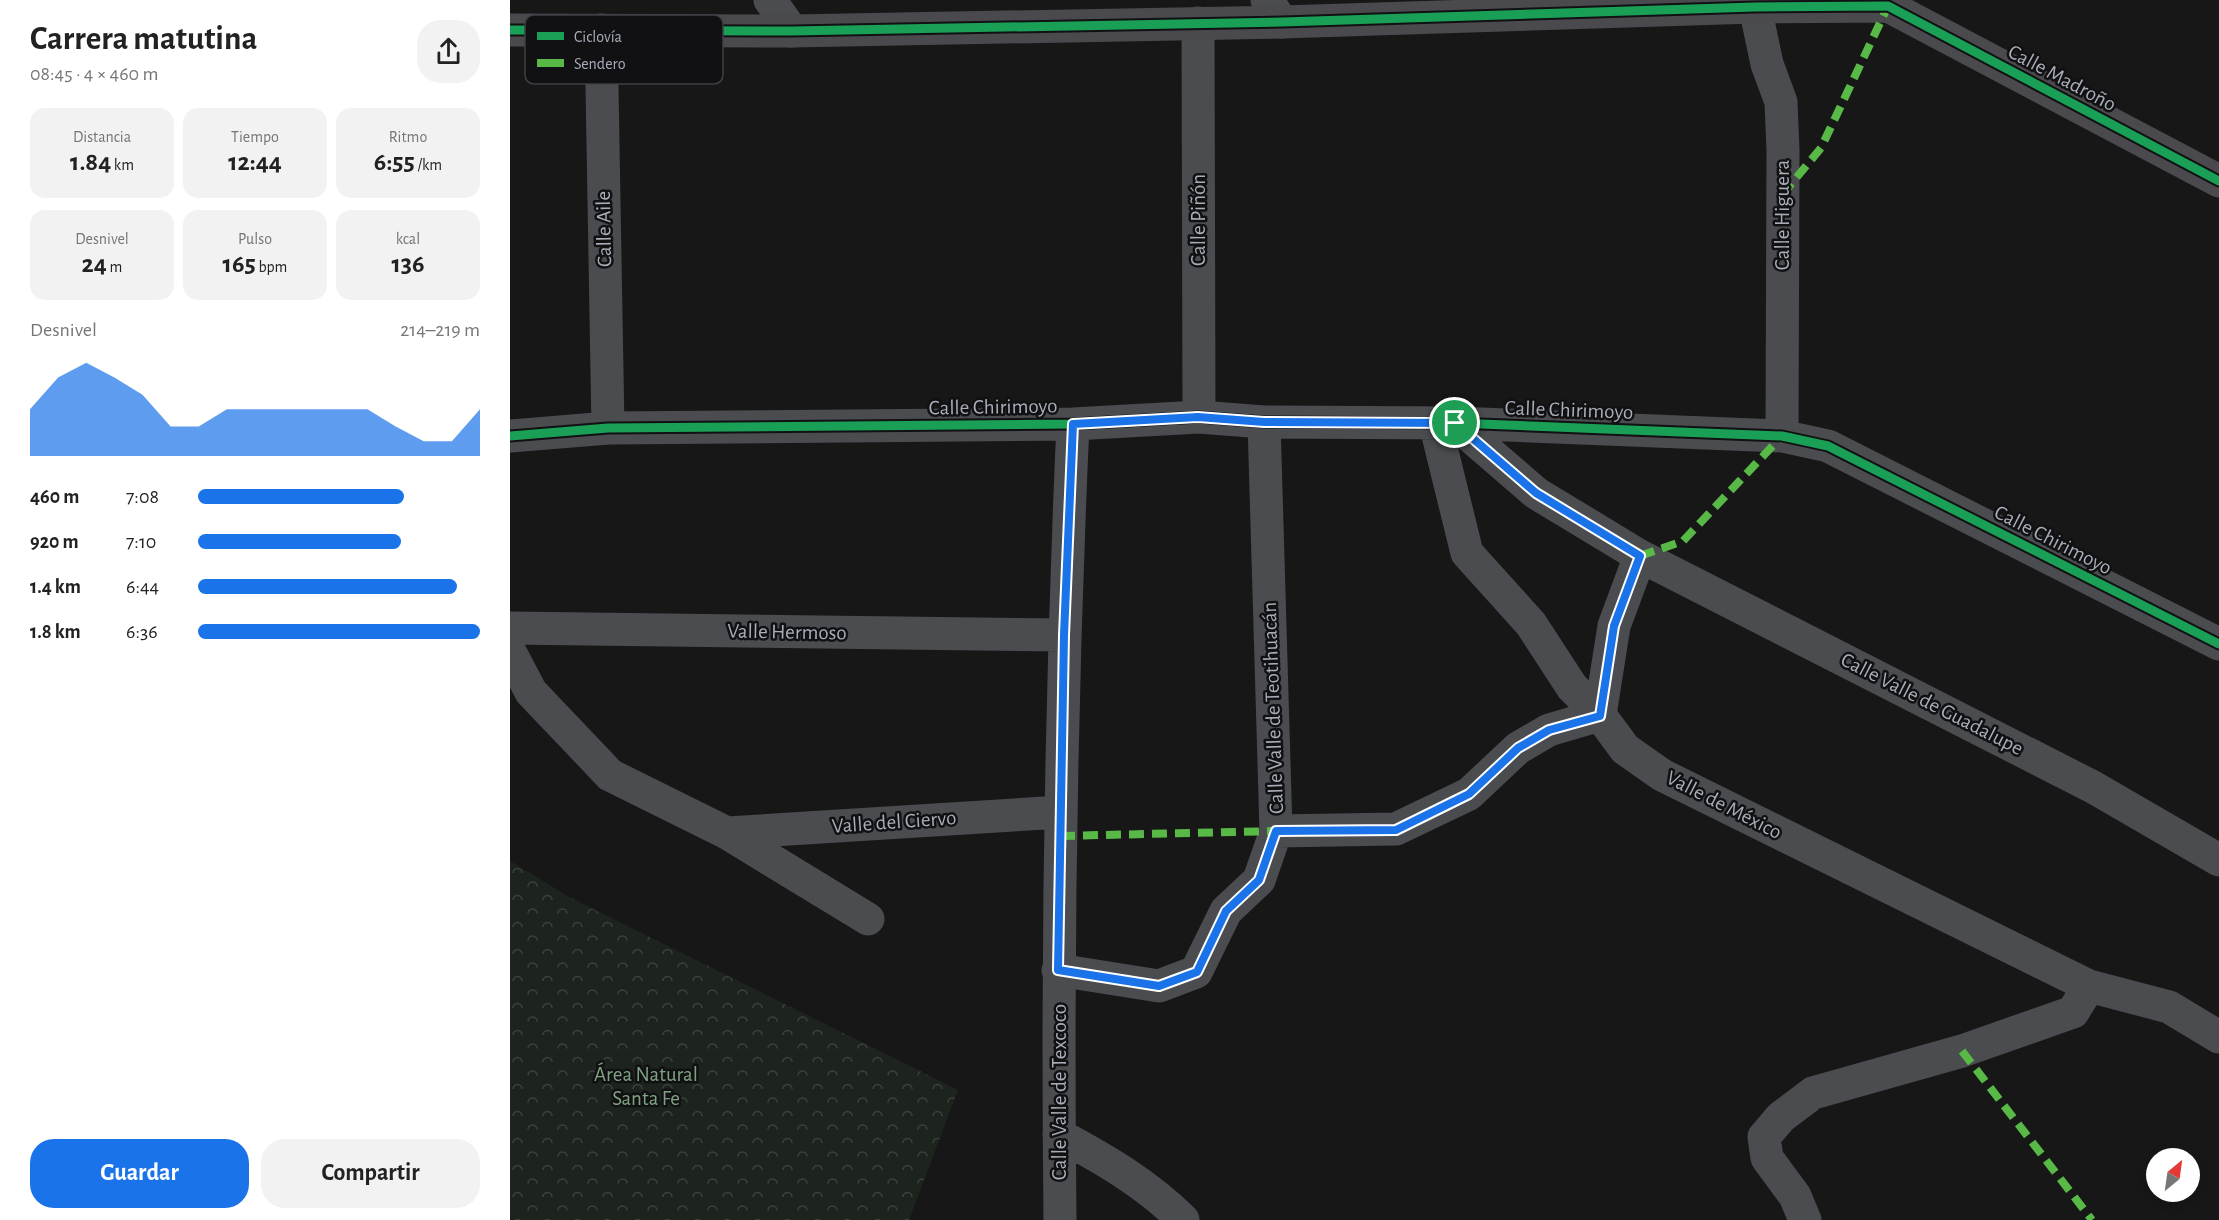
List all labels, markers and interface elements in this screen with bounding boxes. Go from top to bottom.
legend [525,15,723,84]
button: share [417,20,480,83]
text: Carrera matutina [30,23,257,56]
text: Ciclovía [574,29,622,45]
street label: Calle Madroño [2005,41,2119,115]
text: Sendero [574,56,626,72]
text: 08:45 · 4 × 460 m [30,64,158,84]
text: Distancia [73,129,131,145]
text: Tiempo [231,129,279,145]
text: Ritmo [389,129,427,145]
text: 1.84 [70,149,111,175]
text: 12:44 [228,149,282,175]
text: 6:55 [374,149,415,175]
text: km [111,157,134,173]
text: /km [415,157,442,173]
street label: Calle Higuera [1772,159,1793,270]
street label: Calle Piñón [1188,174,1209,266]
street label: Calle Aile [593,191,615,267]
text: Desnivel [75,231,129,247]
text: Pulso [238,231,272,247]
text: kcal [396,231,420,247]
text: 24 [82,251,107,277]
text: 165 [223,251,256,277]
text: 136 [391,251,425,277]
text: m [107,259,122,275]
text: bpm [256,259,287,275]
text: Desnivel [30,320,97,340]
text: 214–219 m [400,320,480,340]
street label: Calle Chirimoyo [928,395,1058,419]
pin [1429,397,1480,448]
street label: Calle Chirimoyo [1504,397,1634,423]
icon: arrive [1438,406,1471,439]
text: 460 m [30,487,79,507]
text: 7:08 [126,487,159,507]
street label: Calle Chirimoyo [1991,501,2115,579]
text: 920 m [30,532,79,552]
text: 7:10 [126,532,156,552]
text: 1.4 km [30,577,81,597]
text: 6:44 [126,577,159,597]
street label: Calle Valle de Teotihuacán [1259,602,1287,814]
street label: Valle Hermoso [727,620,847,644]
text: 1.8 km [30,622,81,642]
text: 6:36 [126,622,158,642]
street label: Calle Valle de Guadalupe [1837,649,2027,759]
street label: Valle de México [1663,767,1785,843]
street label: Valle del Ciervo [831,807,957,837]
street label: Calle Valle de Texcoco [1049,1004,1070,1180]
park label: Área Natural Santa Fe [594,1062,698,1109]
button: Guardar [30,1139,249,1208]
button: Compartir [261,1139,480,1208]
north arrow [2146,1148,2200,1202]
map controls [2146,1148,2200,1202]

